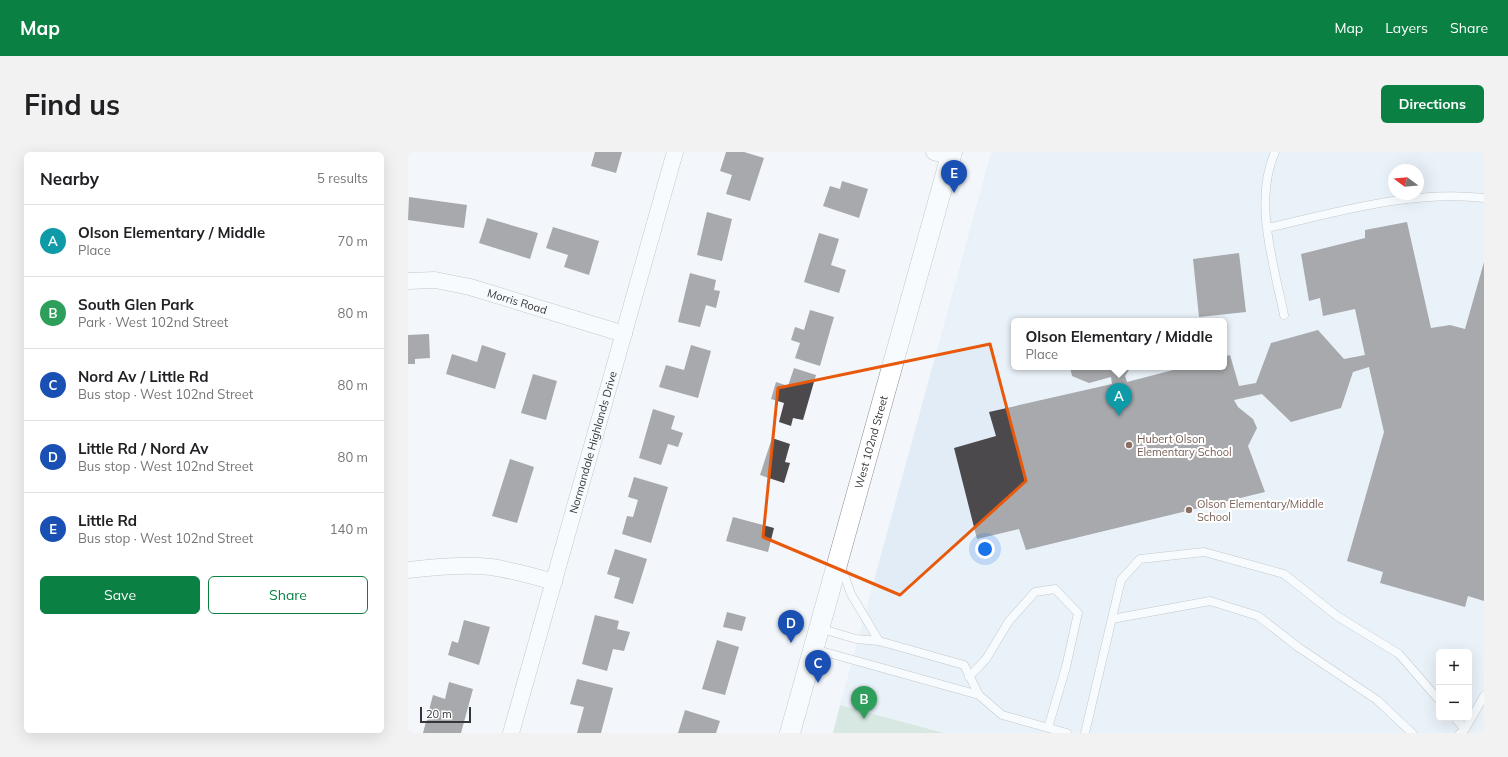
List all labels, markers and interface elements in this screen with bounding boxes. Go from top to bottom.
text: Map [20,16,60,40]
text: Map [1334,19,1363,37]
text: Layers [1385,19,1428,37]
text: Share [1450,19,1488,37]
button: Directions [1381,85,1484,123]
text: Find us [24,87,120,122]
pin: E [941,160,967,193]
north arrow [1388,164,1424,200]
text: Nearby [40,168,99,189]
text: 5 results [317,170,368,186]
text: Olson Elementary / Middle [78,223,265,242]
text: A [48,233,58,249]
text: 70 m [338,233,368,249]
text: Place [78,242,111,258]
street label: Morris Road [486,286,549,317]
text: South Glen Park [78,295,194,314]
text: B [49,305,57,321]
text: 80 m [338,305,368,321]
text: Park · West 102nd Street [78,314,228,330]
popup [1011,318,1227,370]
text: Olson Elementary / Middle [1025,327,1213,346]
text: Place [1025,346,1058,362]
text: Nord Av / Little Rd [78,367,209,386]
street label: Normandale Highlands Drive [566,370,620,515]
text: C [49,377,57,393]
text: 80 m [338,377,368,393]
pin: A [1106,383,1132,416]
text: Bus stop · West 102nd Street [78,386,253,402]
street label: West 102nd Street [851,394,891,490]
place label: Hubert Olson Elementary School [1137,432,1232,459]
text: Little Rd / Nord Av [78,439,209,458]
marker: Hubert Olson Elementary School [1124,440,1134,450]
text: D [48,449,58,465]
text: 80 m [338,449,368,465]
text: Bus stop · West 102nd Street [78,458,253,474]
place label: Olson Elementary/Middle School [1197,497,1324,524]
marker: Olson Elementary/Middle School [1184,505,1194,515]
text: Little Rd [78,511,137,530]
text: E [49,521,57,537]
text: 140 m [330,521,368,537]
text: Bus stop · West 102nd Street [78,530,253,546]
your location [975,539,995,559]
button: Save [40,576,200,614]
button: Share [208,576,368,614]
pin: D [778,610,804,643]
map controls [1436,649,1472,721]
button: + [1436,649,1472,685]
pin: C [805,650,831,683]
button: − [1436,685,1472,721]
pin: B [851,686,877,719]
scale bar [420,705,471,724]
text: 20 m [426,707,452,721]

